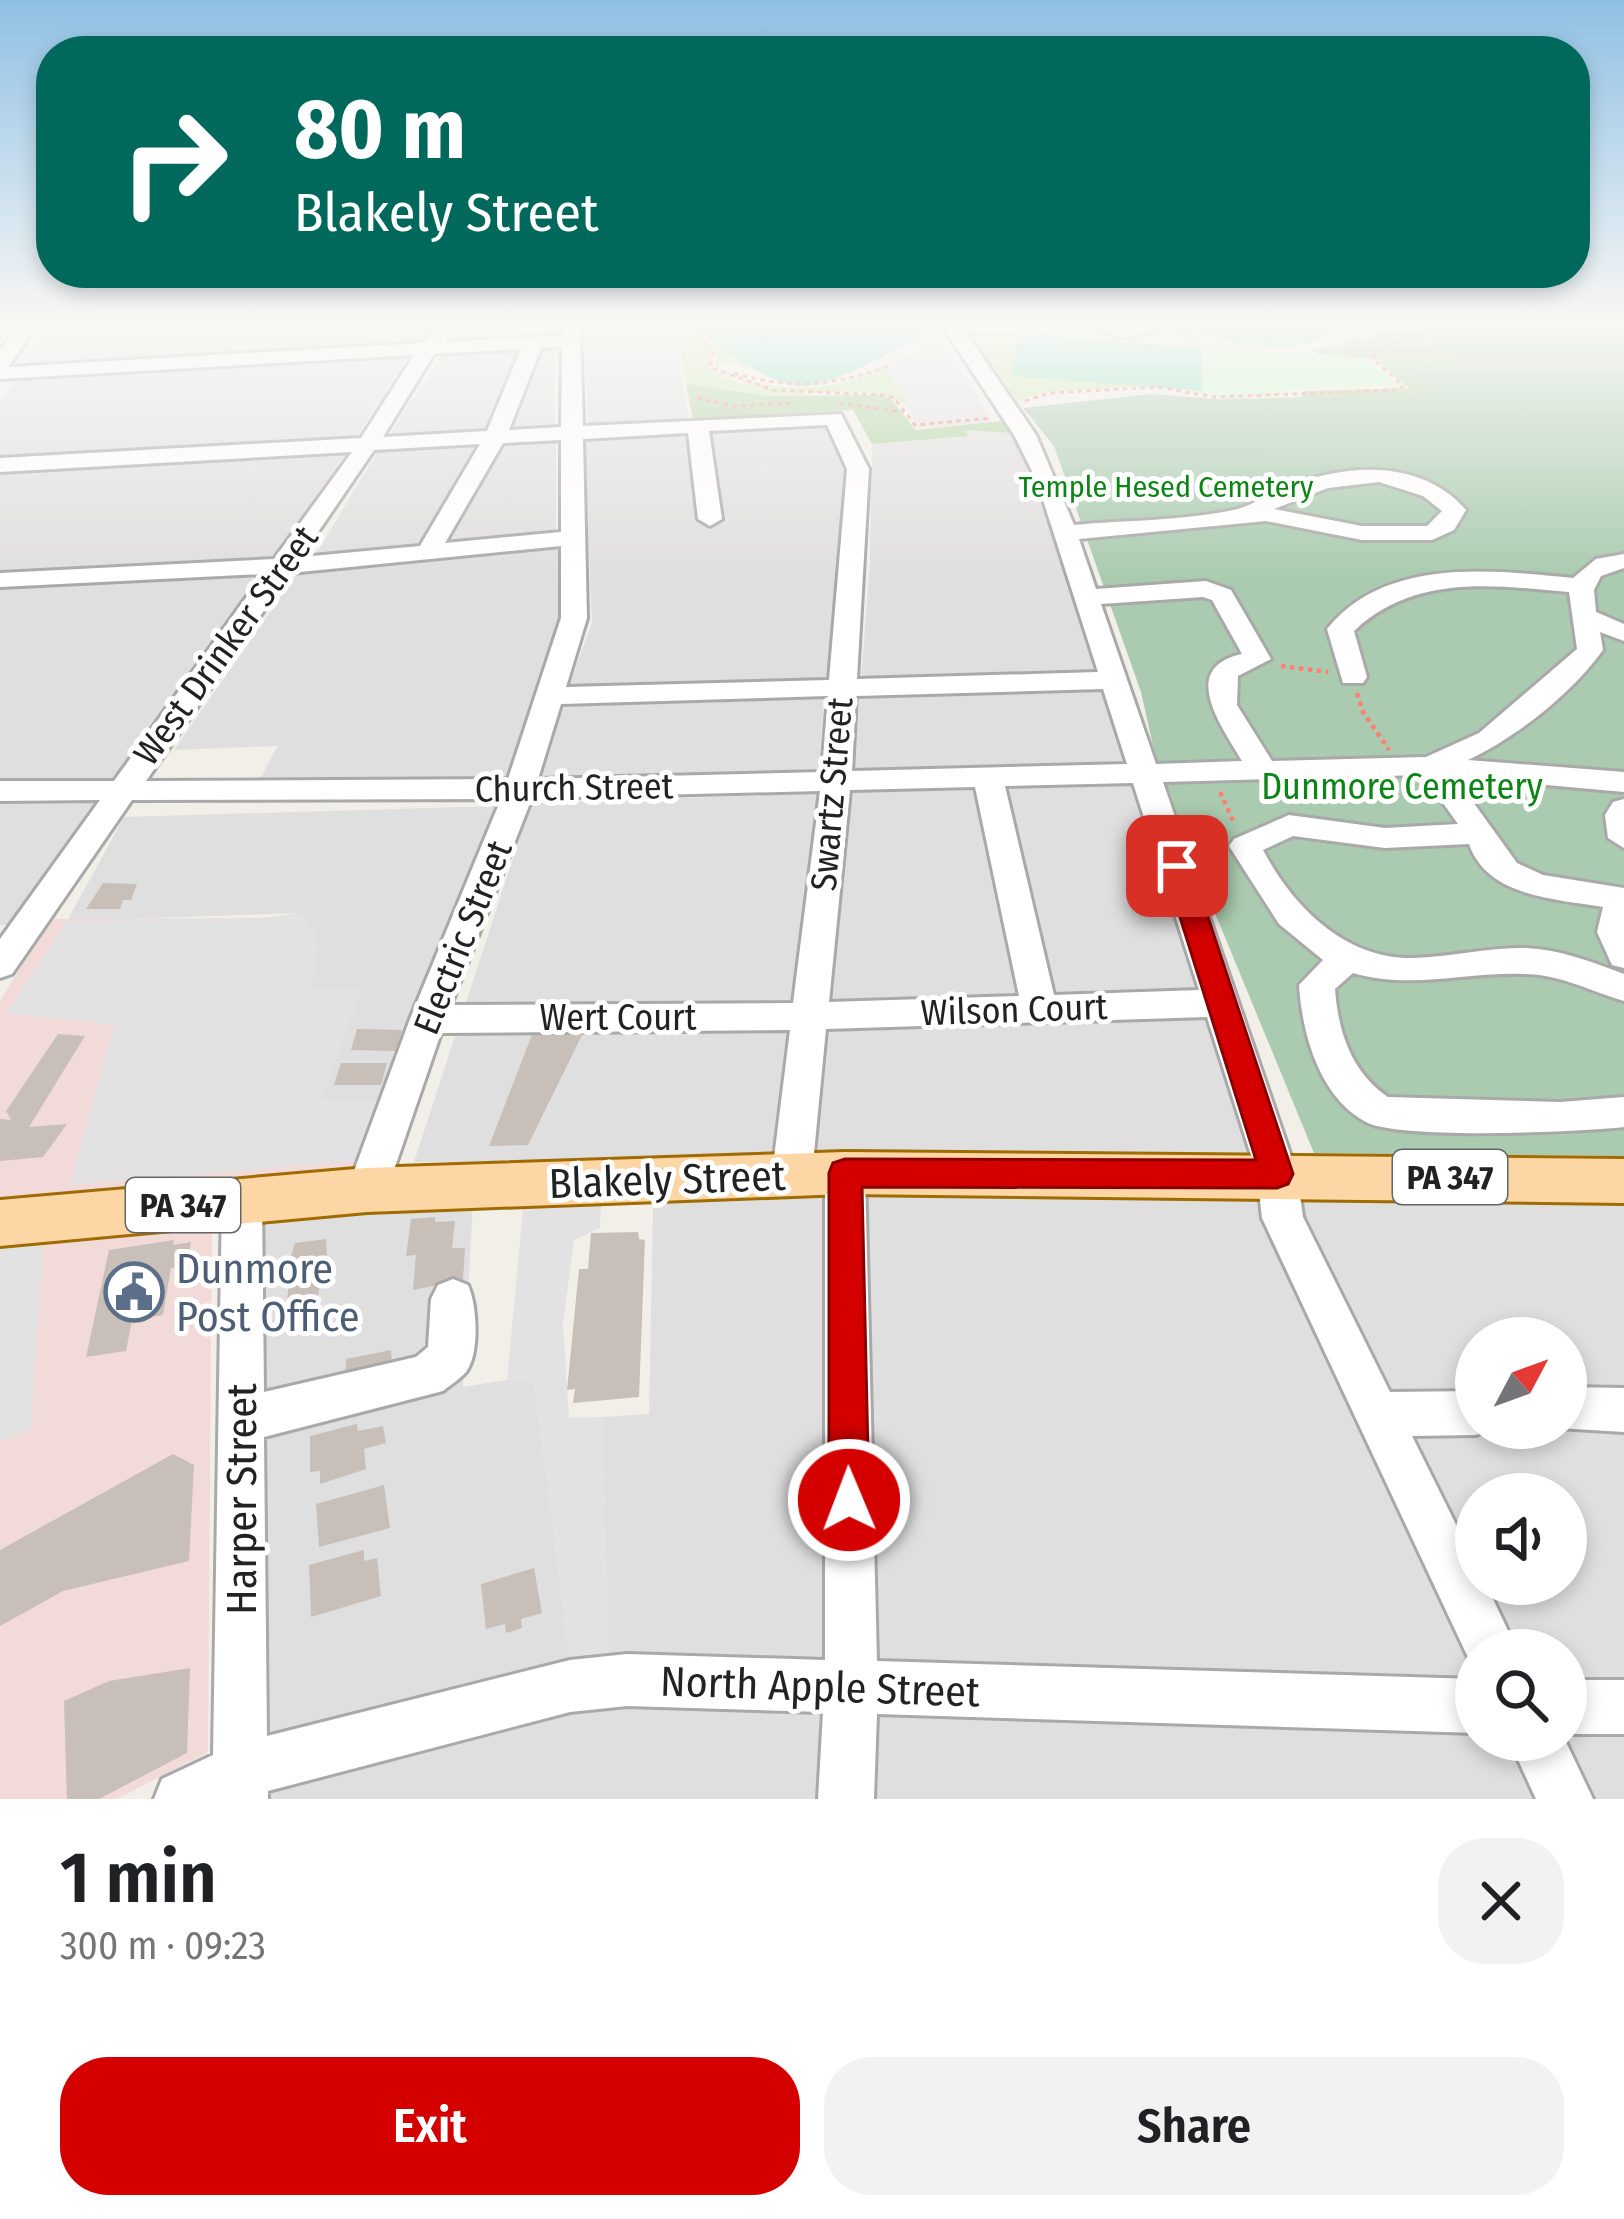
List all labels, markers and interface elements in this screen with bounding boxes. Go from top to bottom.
text: 80 m [294,79,466,180]
icon: right [96,84,252,240]
text: Blakely Street [294,181,599,245]
park label: Temple Hesed Cemetery [1019,469,1314,505]
street label: West Drinker Street [124,517,328,774]
street label: Swartz Street [802,695,862,893]
street label: Church Street [474,764,674,812]
park label: Dunmore Cemetery [1261,765,1543,809]
pin [1126,815,1228,917]
icon: arrive [1144,833,1210,899]
street label: Electric Street [404,834,522,1041]
street label: Wilson Court [920,985,1108,1035]
street label: Wert Court [540,996,697,1040]
road number: PA 347 [1393,1150,1507,1204]
street label: Blakely Street [548,1151,787,1209]
road number: PA 347 [126,1178,240,1232]
place label: Dunmore Post Office [176,1244,359,1342]
public building icon: Dunmore Post Office [103,1261,165,1323]
north arrow [1455,1317,1587,1449]
map controls [1455,1317,1587,1761]
street label: Harper Street [217,1383,267,1615]
position arrow [786,1437,912,1563]
button: sound [1455,1473,1587,1605]
button: search [1455,1629,1587,1761]
street label: North Apple Street [659,1656,981,1718]
text: 1 min [60,1835,217,1921]
button: close [1438,1838,1564,1964]
text: 300 m · 09:23 [60,1923,266,1969]
button: Exit [60,2057,800,2195]
button: Share [824,2057,1564,2195]

